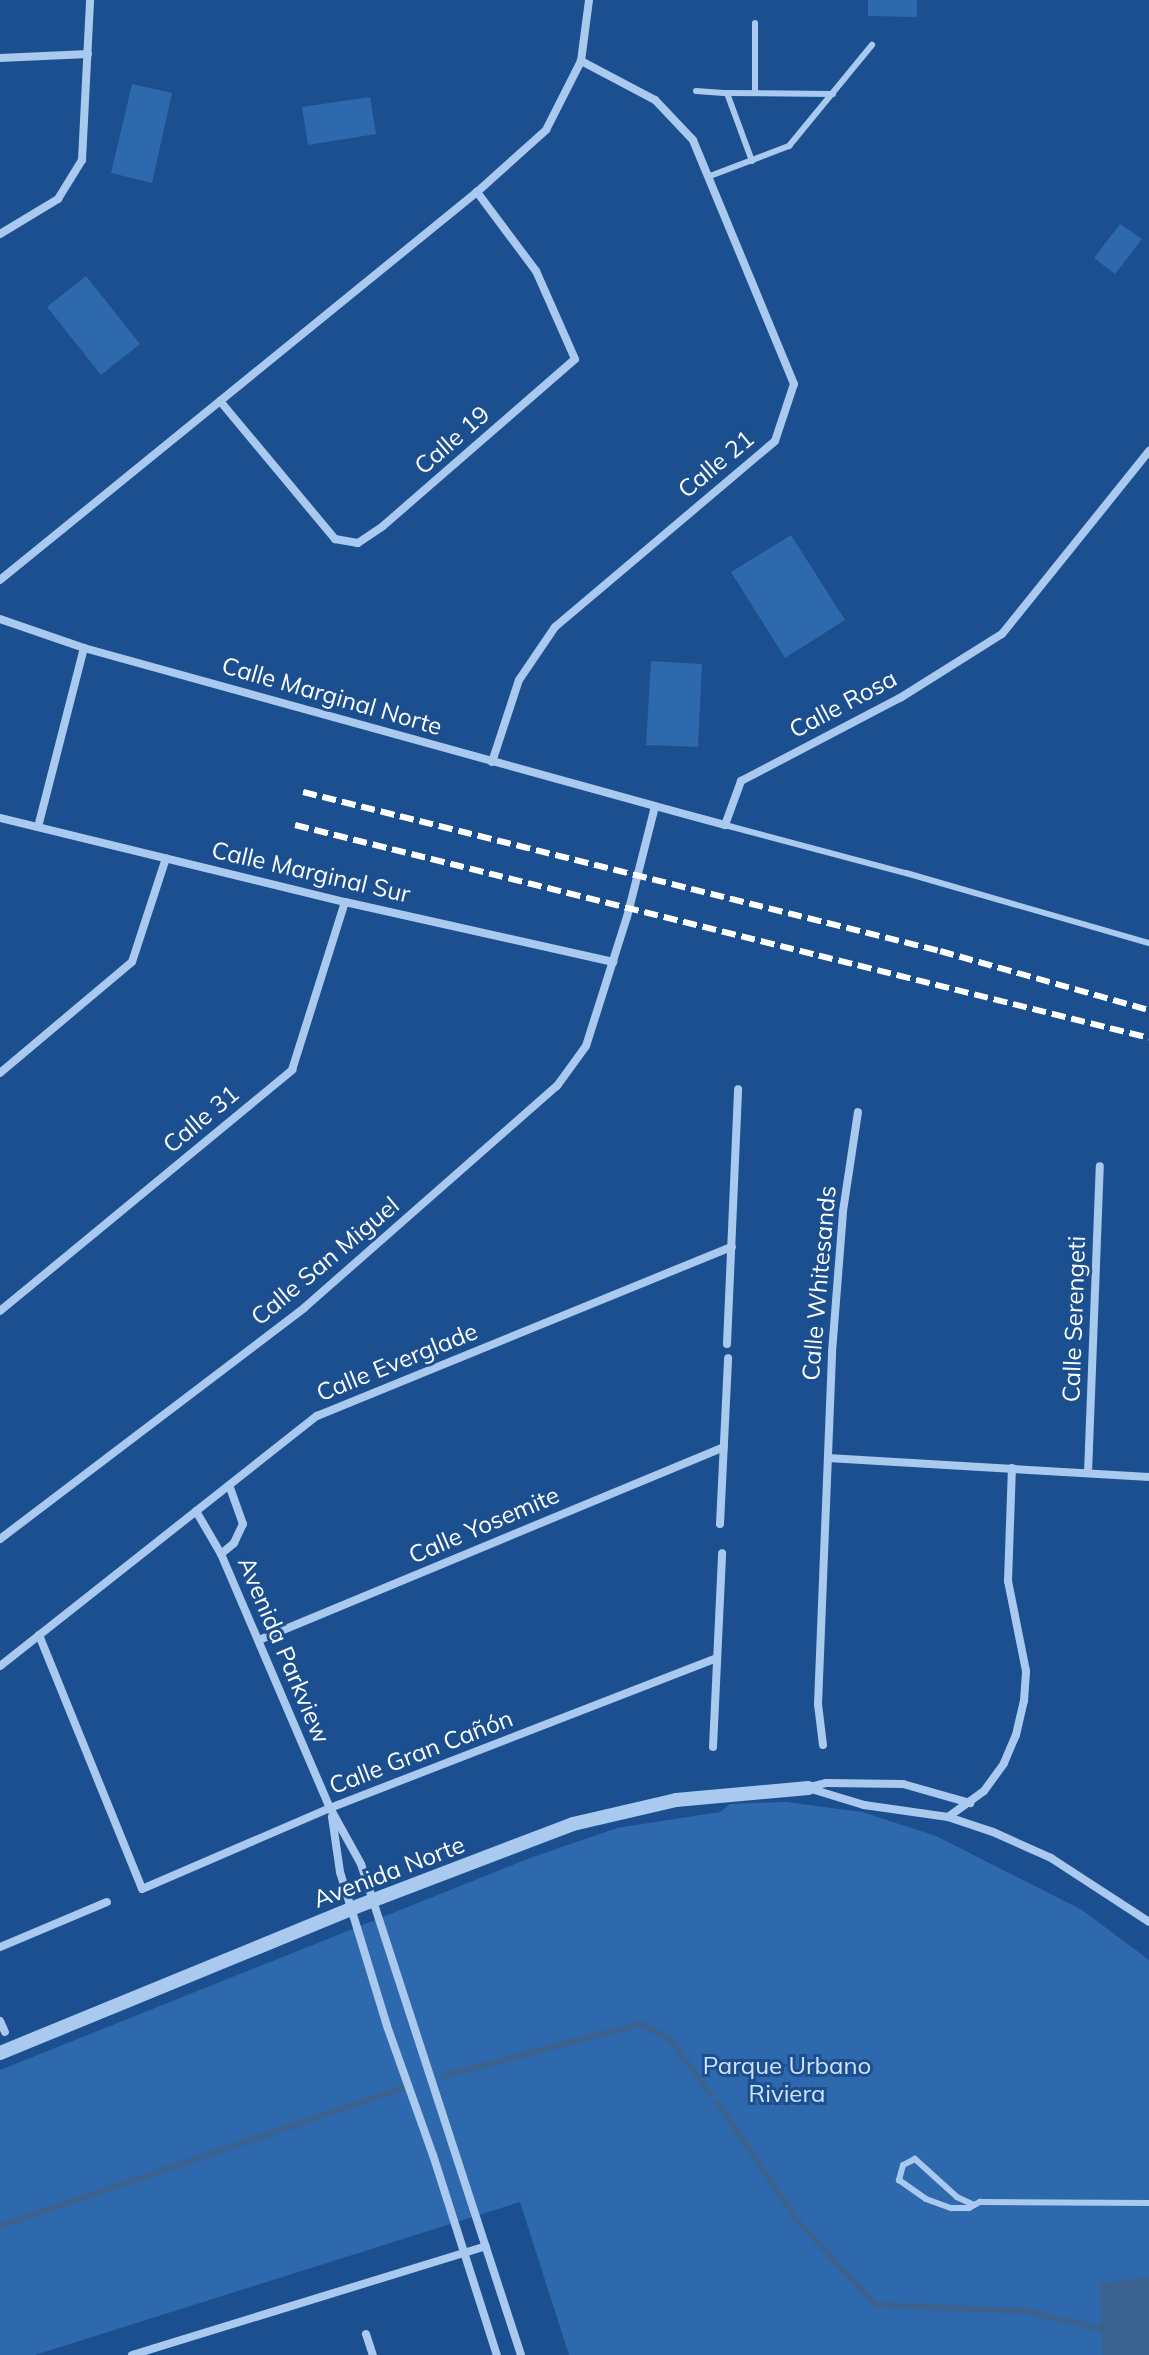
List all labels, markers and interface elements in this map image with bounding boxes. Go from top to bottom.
street label: Calle 19 [409,400,495,480]
street label: Calle 21 [672,424,760,504]
street label: Calle Marginal Norte [219,651,445,741]
street label: Calle Rosa [784,664,902,744]
street label: Calle Marginal Sur [209,835,413,909]
street label: Calle 31 [157,1079,245,1159]
street label: Calle Whitesands [796,1184,842,1382]
street label: Calle San Miguel [245,1191,405,1331]
street label: Calle Serengeti [1057,1235,1091,1403]
street label: Calle Everglade [312,1317,482,1407]
street label: Calle Yosemite [404,1480,564,1570]
street label: Avenida Parkview [232,1552,336,1748]
street label: Calle Gran Cañón [325,1704,517,1800]
street label: Avenida Norte [309,1830,469,1914]
park label: Parque Urbano Riviera [703,2052,871,2108]

